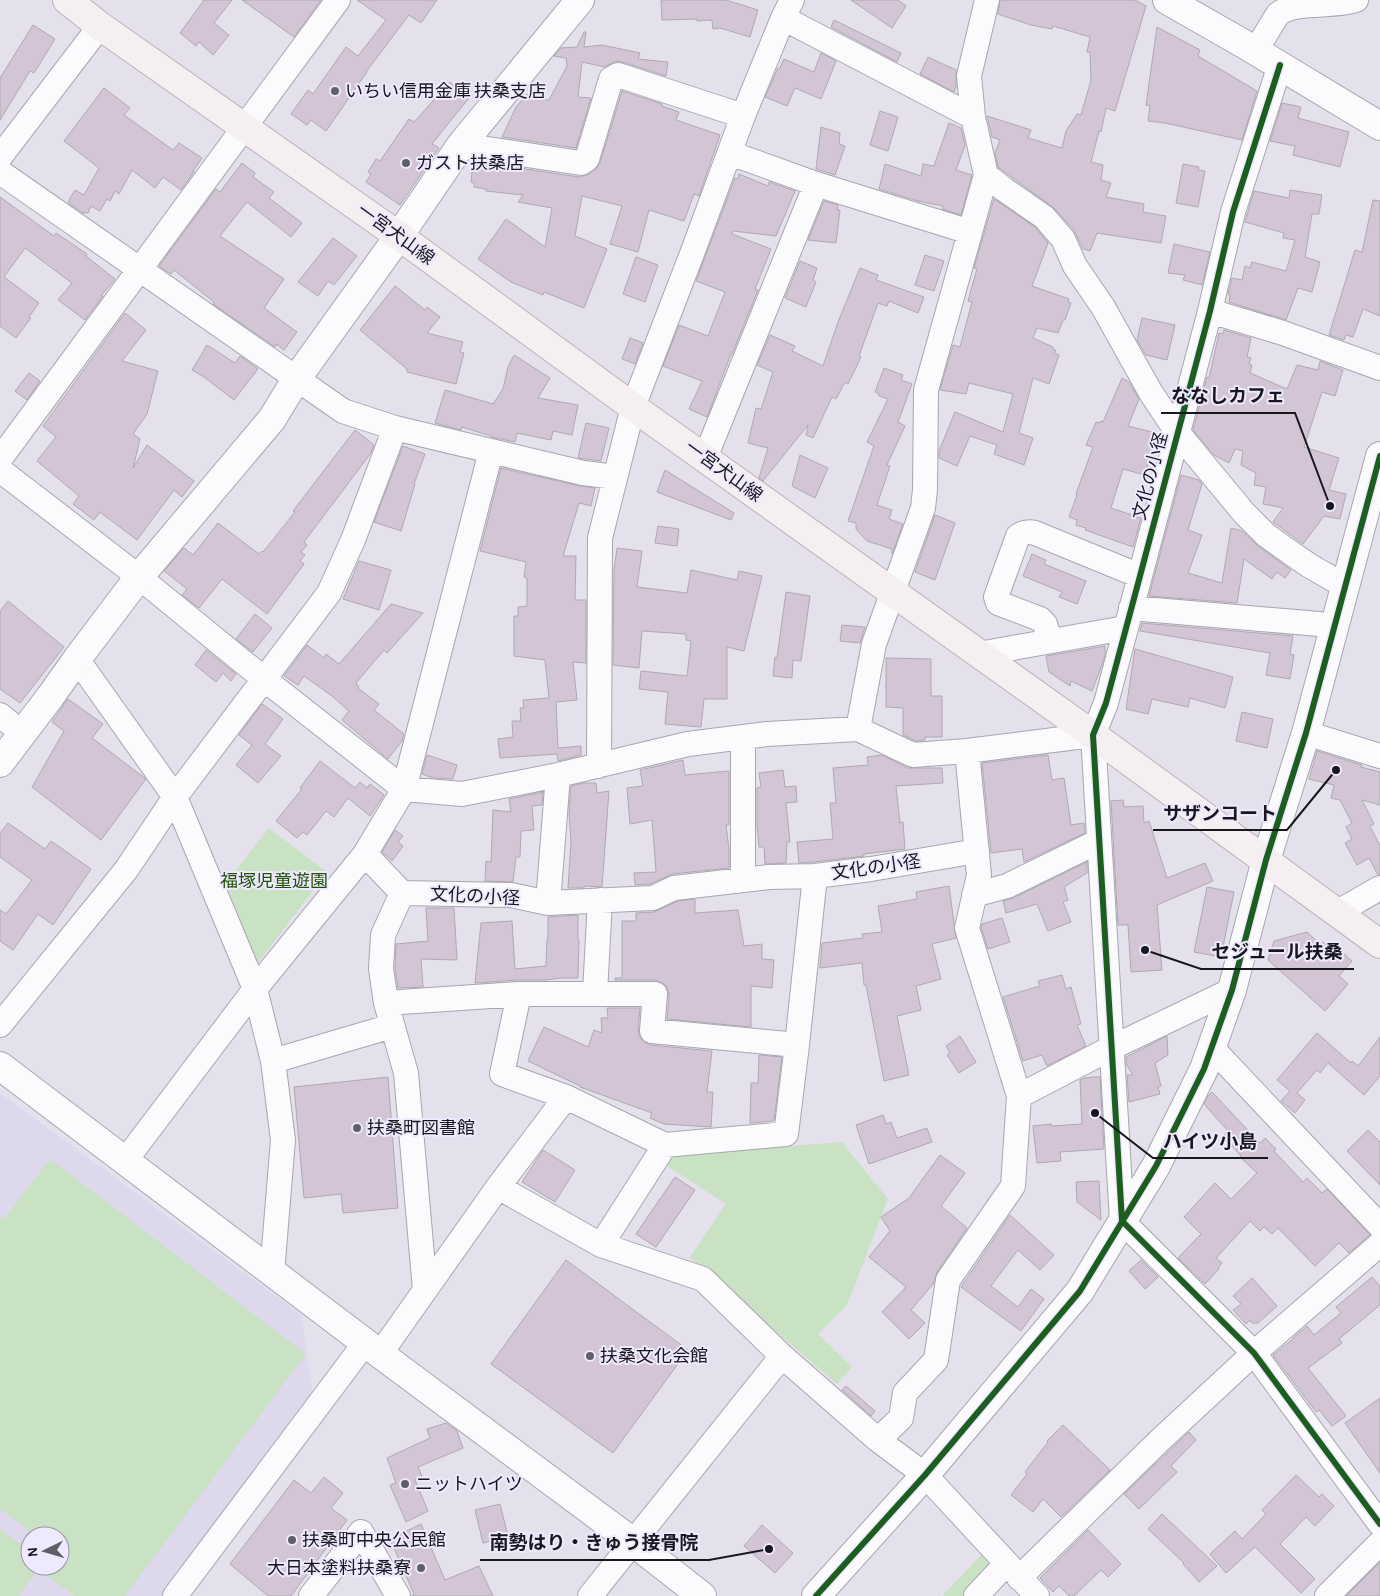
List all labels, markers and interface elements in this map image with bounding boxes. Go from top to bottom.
place label: いちい信用金庫 扶桑支店 [345,81,546,101]
marker: いちい信用金庫 扶桑支店 [329,85,341,97]
place label: ガスト扶桑店 [416,153,524,173]
marker: ガスト扶桑店 [400,157,412,169]
street label: 一宮犬山線 [354,199,438,269]
callout: ななしカフェ [1161,379,1295,413]
text: ななしカフェ [1171,386,1285,406]
street label: 文化の小径 [1130,430,1171,522]
street label: 一宮犬山線 [682,436,766,506]
callout: サザンコート [1153,796,1287,830]
text: サザンコート [1163,804,1277,824]
street label: 文化の小径 [830,852,922,883]
park label: 福塚児童遊園 [220,871,328,891]
street label: 文化の小径 [430,885,520,908]
callout: セジュール扶桑 [1201,935,1354,969]
text: セジュール扶桑 [1211,941,1343,962]
place label: 扶桑町図書館 [367,1118,475,1138]
marker: 扶桑町図書館 [351,1122,363,1134]
callout: ハイツ小島 [1153,1124,1268,1158]
text: ハイツ小島 [1163,1131,1257,1152]
place label: 扶桑文化会館 [600,1346,708,1366]
marker: 扶桑文化会館 [584,1350,596,1362]
place label: ニットハイツ [415,1475,523,1494]
marker: ニットハイツ [399,1478,411,1490]
north arrow [20,1526,70,1576]
callout: 南勢はり・きゅう接骨院 [480,1526,709,1560]
place label: 扶桑町中央公民館 [302,1530,446,1550]
text: 南勢はり・きゅう接骨院 [489,1533,699,1553]
marker: 扶桑町中央公民館 [286,1534,298,1546]
text: N [26,1547,40,1558]
place label: 大日本塗料扶桑寮 [267,1558,411,1578]
marker: 大日本塗料扶桑寮 [415,1562,427,1574]

